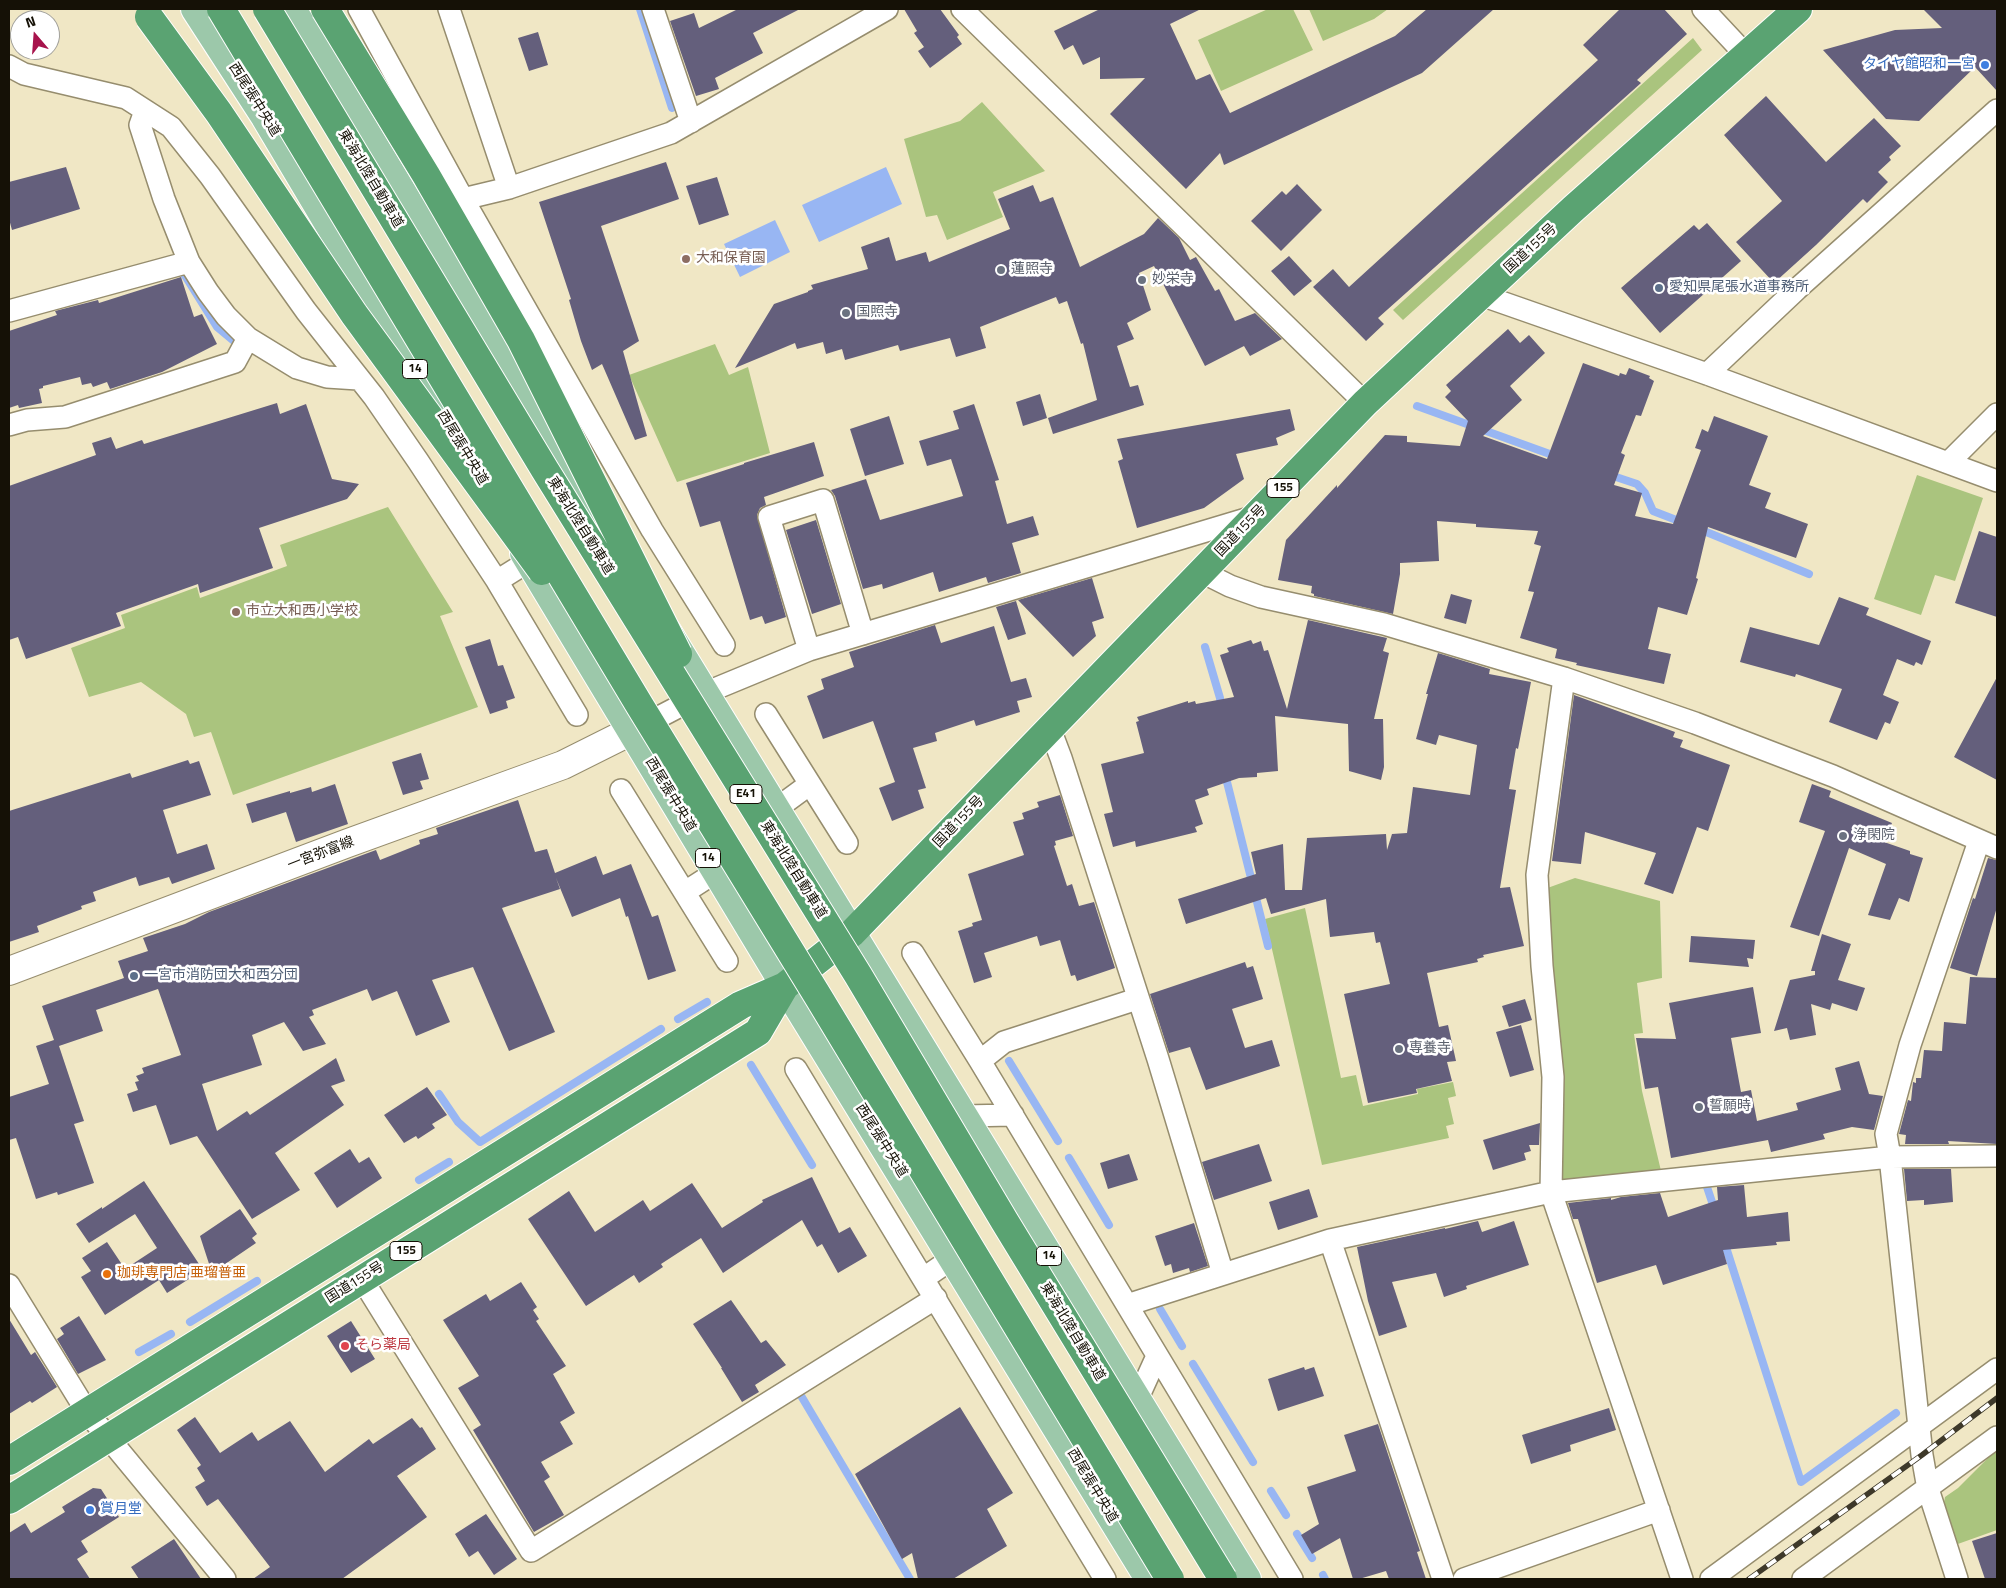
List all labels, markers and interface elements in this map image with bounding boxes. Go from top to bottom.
north arrow [10,10,60,60]
text: N [23,10,38,33]
place label: タイヤ館昭和一宮 [1863,57,1975,73]
marker: タイヤ館昭和一宮 [1979,59,1991,71]
street label: 西尾張中央道 [225,60,283,140]
street label: 東海北陸自動車道 [334,127,406,231]
street label: 国道155号 [1501,221,1561,277]
place label: 大和保育園 [696,251,766,267]
marker: 大和保育園 [680,253,692,265]
place label: 蓮照寺 [1011,262,1053,278]
marker: 蓮照寺 [995,264,1007,276]
place label: 妙栄寺 [1152,272,1194,288]
marker: 妙栄寺 [1136,274,1148,286]
place label: 愛知県尾張水道事務所 [1669,280,1809,296]
marker: 愛知県尾張水道事務所 [1653,282,1665,294]
place label: 国照寺 [856,305,898,321]
marker: 国照寺 [840,307,852,319]
road number: 14 [402,359,428,378]
street label: 西尾張中央道 [433,408,491,488]
street label: 東海北陸自動車道 [543,474,617,578]
road number: 155 [1267,478,1299,498]
street label: 国道155号 [1212,502,1270,560]
place label: 市立大和西小学校 [246,604,358,620]
marker: 市立大和西小学校 [230,606,242,618]
street label: 西尾張中央道 [641,755,699,835]
road number: E41 [730,784,762,804]
street label: 国道155号 [930,793,988,851]
street label: 東海北陸自動車道 [756,818,830,922]
place label: 浄閑院 [1853,828,1895,844]
marker: 浄閑院 [1837,830,1849,842]
street label: 一宮弥富線 [285,834,357,874]
road number: 14 [696,848,720,868]
place label: 一宮市消防団大和西分団 [144,968,298,984]
marker: 一宮市消防団大和西分団 [128,970,140,982]
place label: 専養寺 [1409,1041,1451,1057]
marker: 専養寺 [1393,1043,1405,1055]
place label: 誓願時 [1709,1099,1751,1115]
street label: 西尾張中央道 [852,1101,910,1181]
marker: 誓願時 [1693,1101,1705,1113]
road number: 155 [390,1242,422,1260]
road number: 14 [1036,1246,1062,1266]
street label: 国道155号 [323,1259,387,1307]
place label: 珈琲専門店 亜瑠普亜 [117,1266,246,1282]
marker: 珈琲専門店 亜瑠普亜 [101,1268,113,1280]
street label: 東海北陸自動車道 [1036,1280,1108,1384]
place label: そら薬局 [355,1338,411,1354]
marker: そら薬局 [339,1340,351,1352]
street label: 西尾張中央道 [1063,1446,1121,1526]
place label: 賞月堂 [100,1502,142,1518]
marker: 賞月堂 [84,1504,96,1516]

